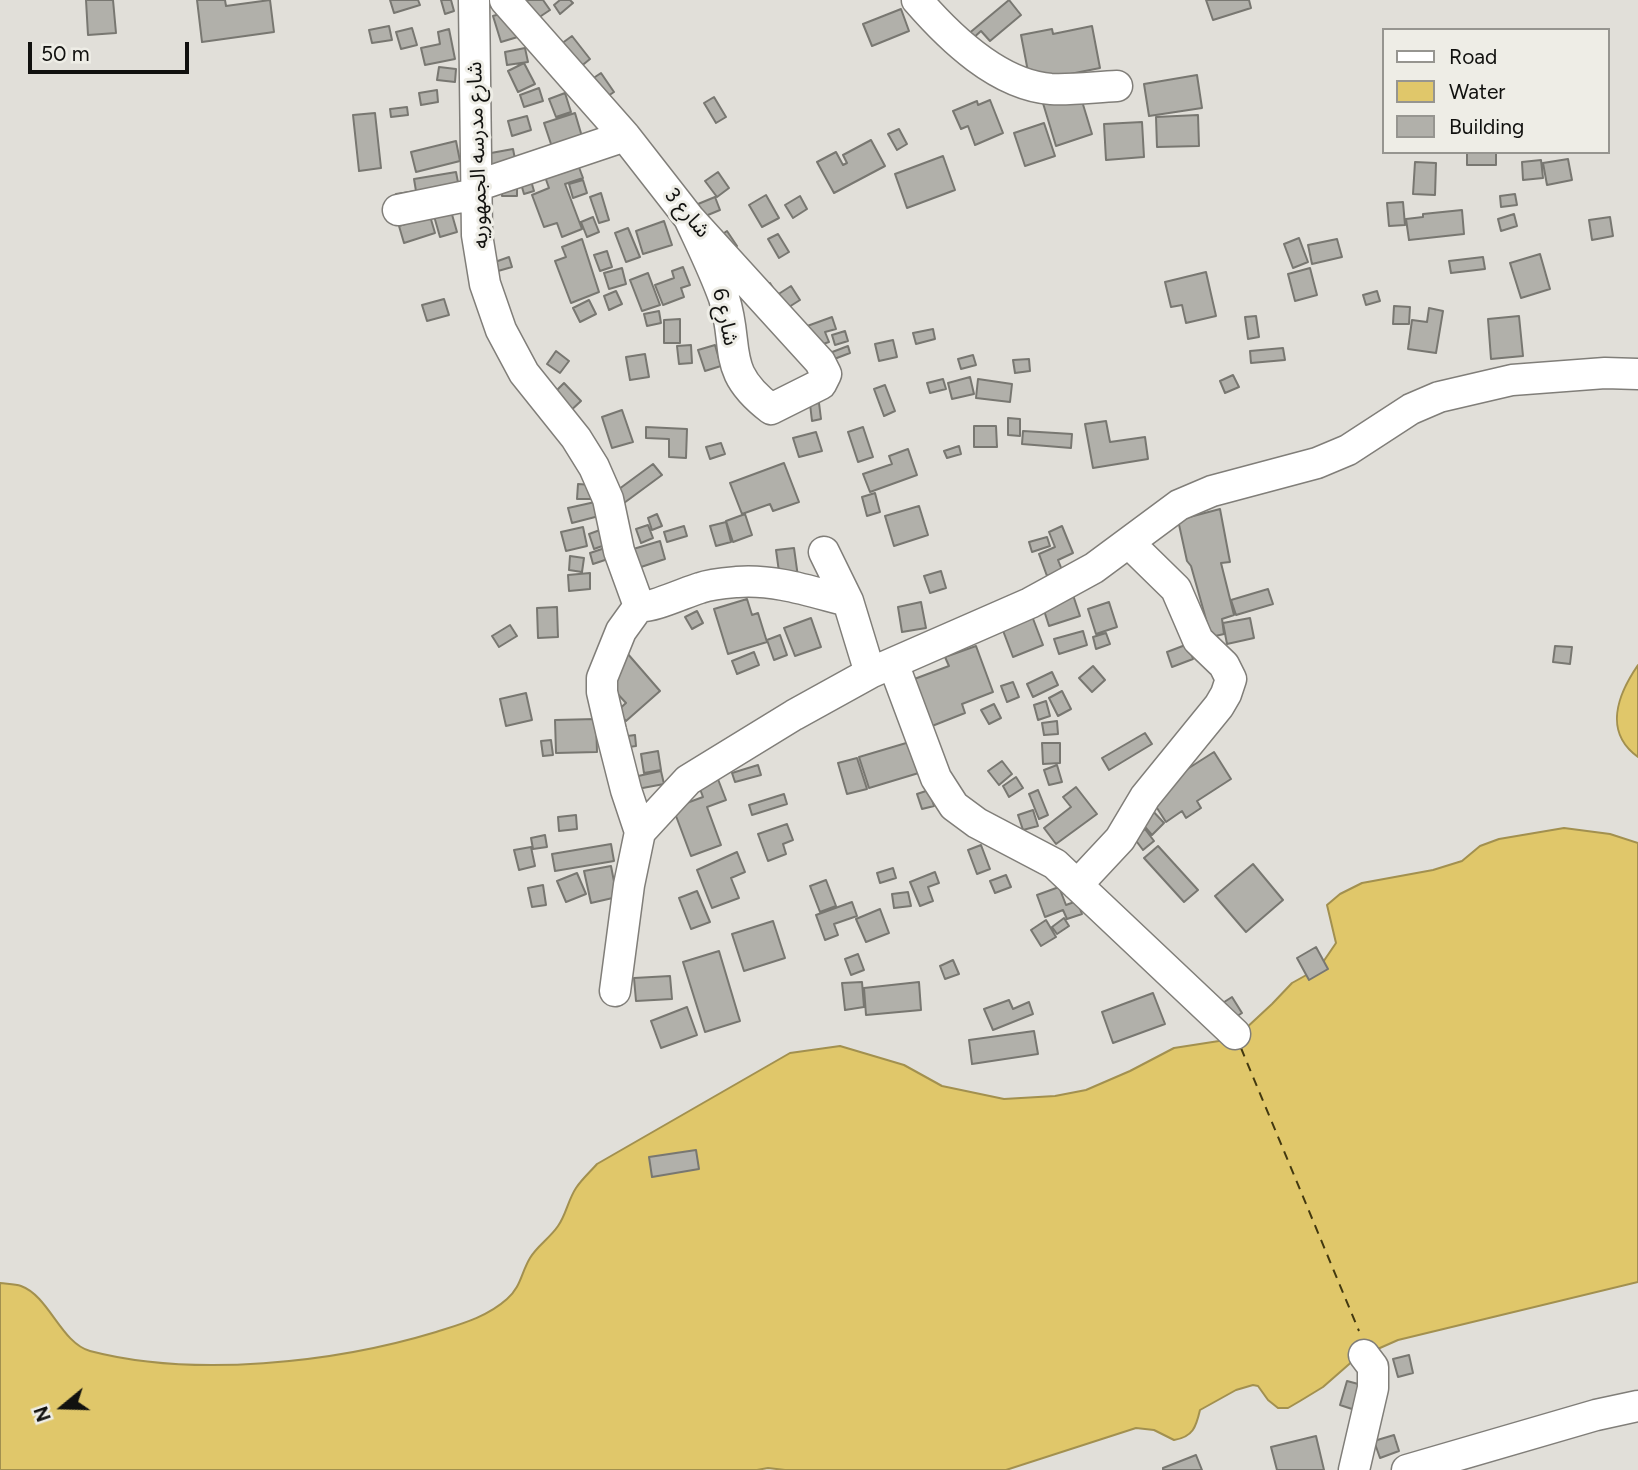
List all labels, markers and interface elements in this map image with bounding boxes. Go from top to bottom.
scale bar [32,28,192,72]
legend [1382,28,1610,154]
text: 50 m [41,41,90,66]
text: Road [1449,44,1497,69]
street label: شارع مدرسه الجمهوريه [462,61,494,249]
text: Water [1449,79,1505,104]
text: Building [1449,114,1524,139]
street label: شارع 3 [659,183,715,243]
street label: شارع 6 [707,286,743,348]
north arrow [28,1372,98,1442]
text: N [29,1403,56,1425]

